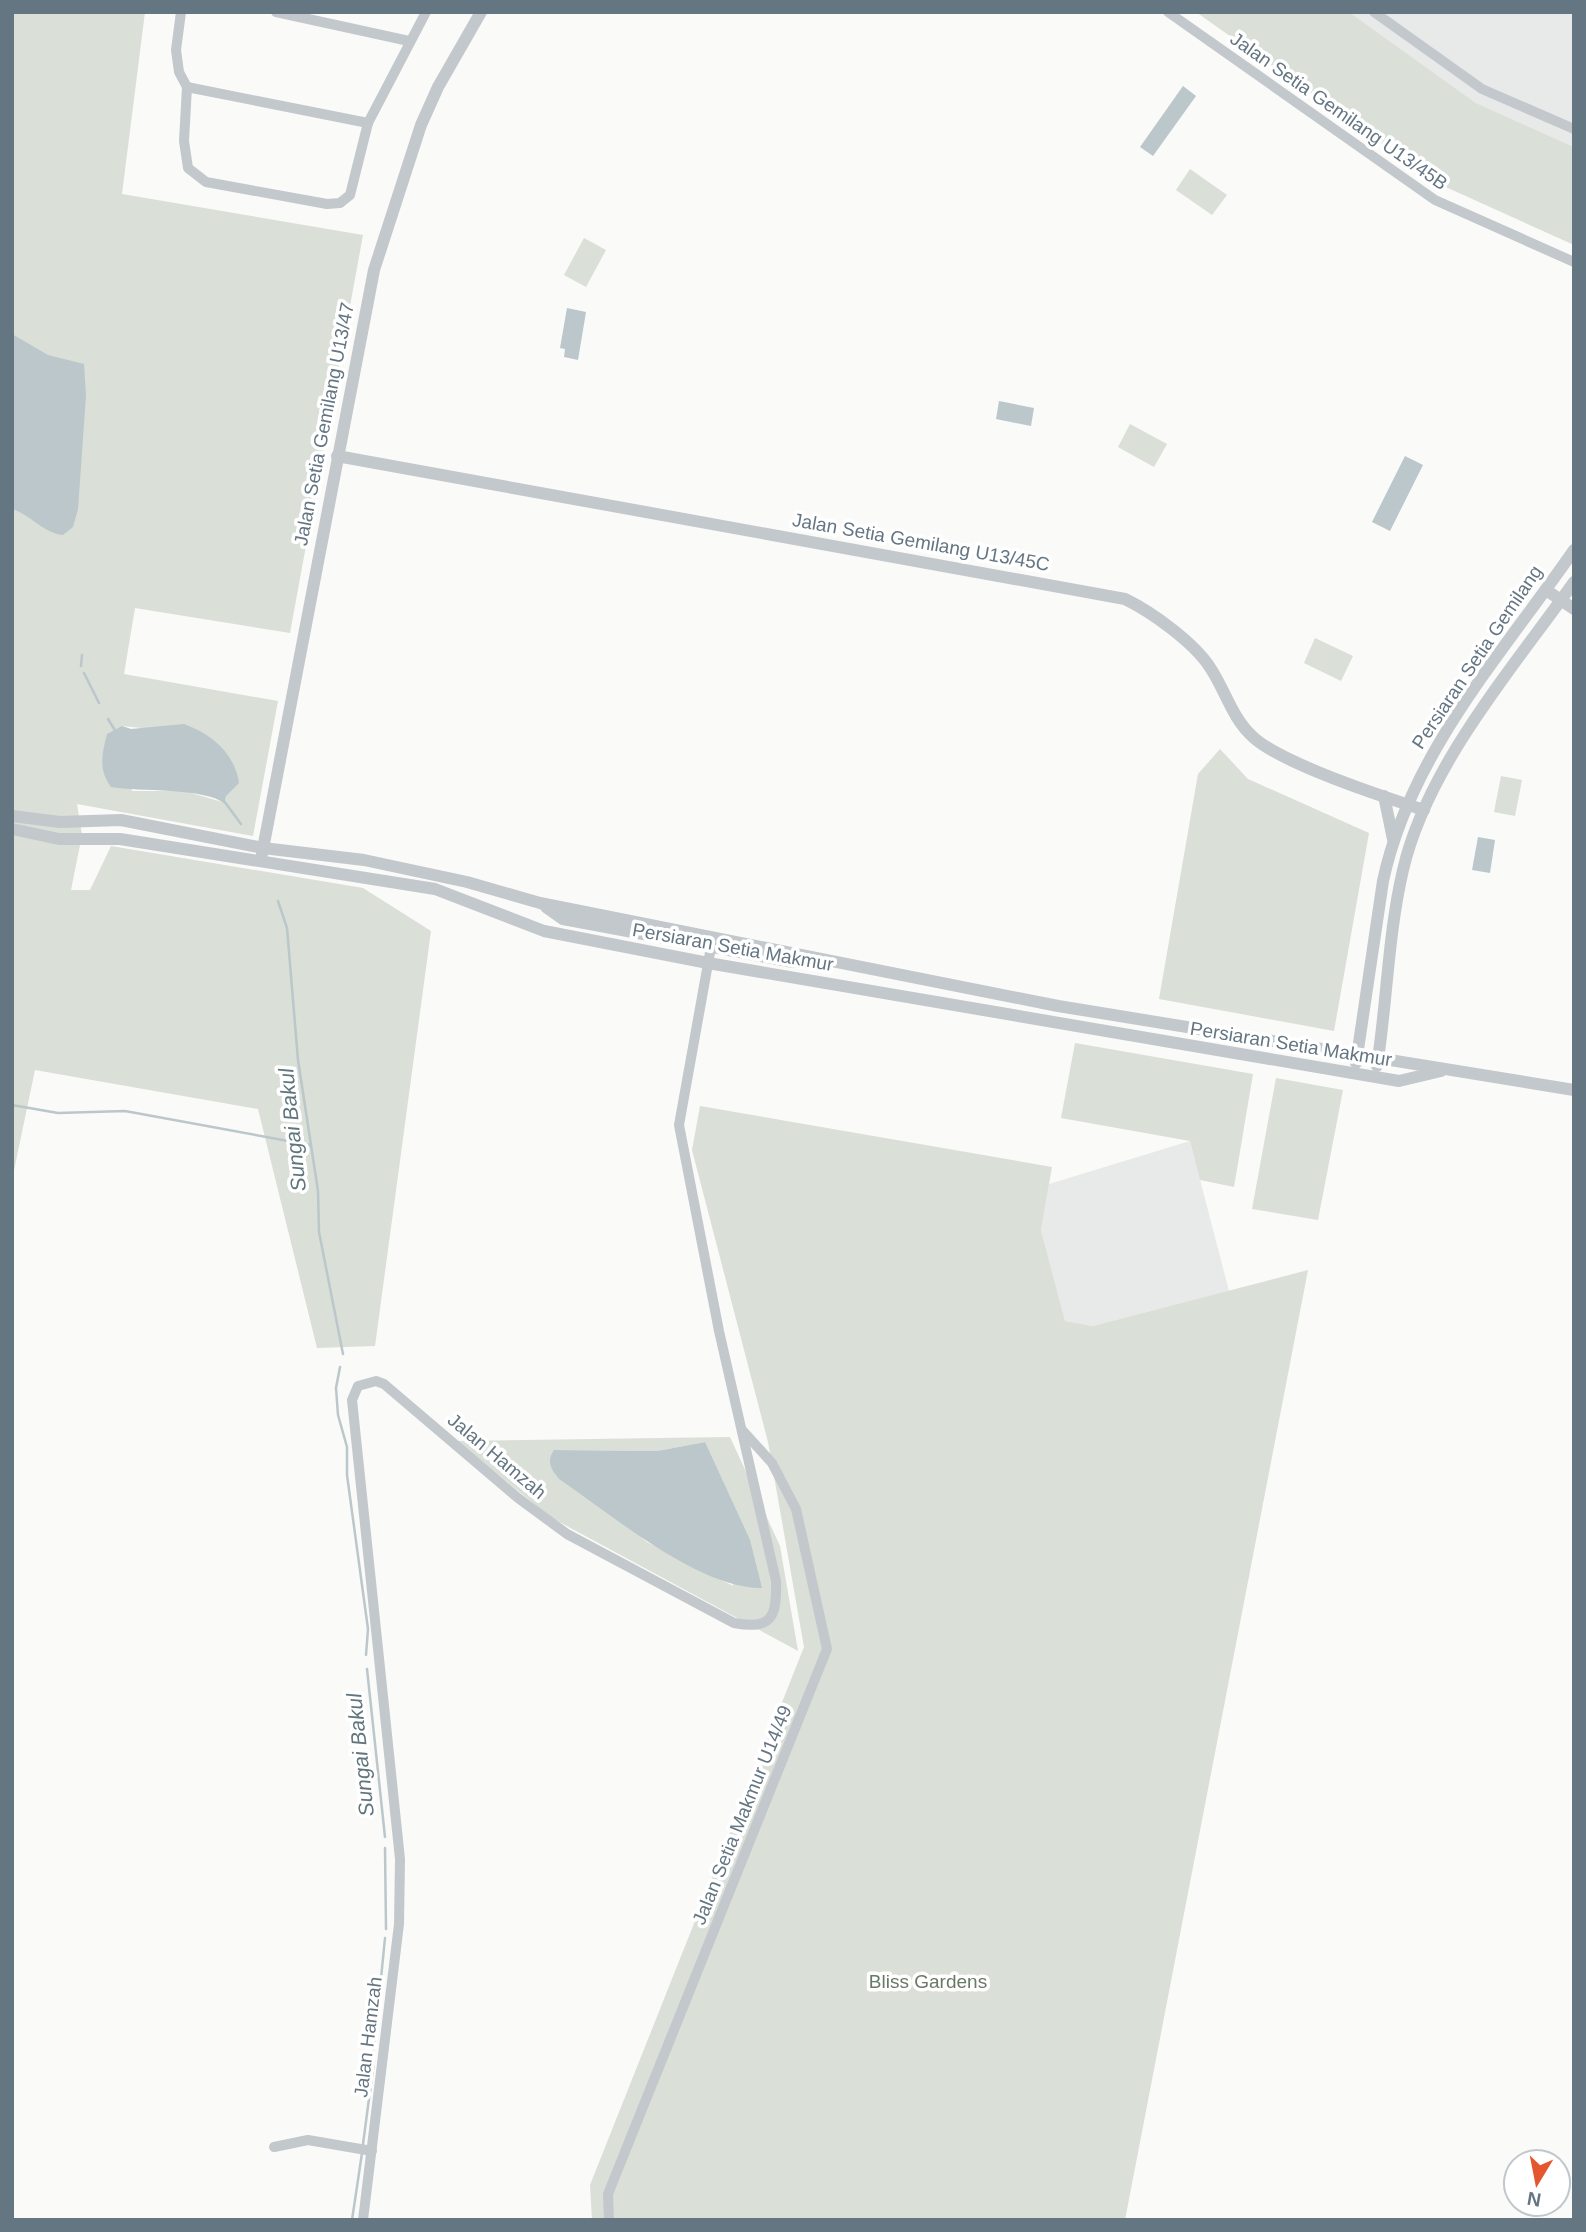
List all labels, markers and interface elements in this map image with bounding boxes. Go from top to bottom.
street label: Jalan Setia Gemilang U13/45B [1227,28,1451,194]
street label: Jalan Setia Gemilang U13/47 [290,301,358,547]
street label: Jalan Setia Gemilang U13/45C [791,509,1051,575]
street label: Persiaran Setia Gemilang [1408,561,1546,753]
street label: Persiaran Setia Makmur [631,919,836,975]
street label: Persiaran Setia Makmur [1189,1018,1394,1070]
water label: Sungai Bakul [274,1066,310,1193]
street label: Jalan Hamzah [444,1409,550,1503]
water label: Sungai Bakul [342,1691,378,1818]
street label: Jalan Setia Makmur U14/49 [688,1702,796,1928]
park label: Bliss Gardens [869,1971,987,1992]
street label: Jalan Hamzah [350,1975,386,2099]
north arrow [1502,2148,1572,2218]
text: N [1526,2188,1543,2211]

